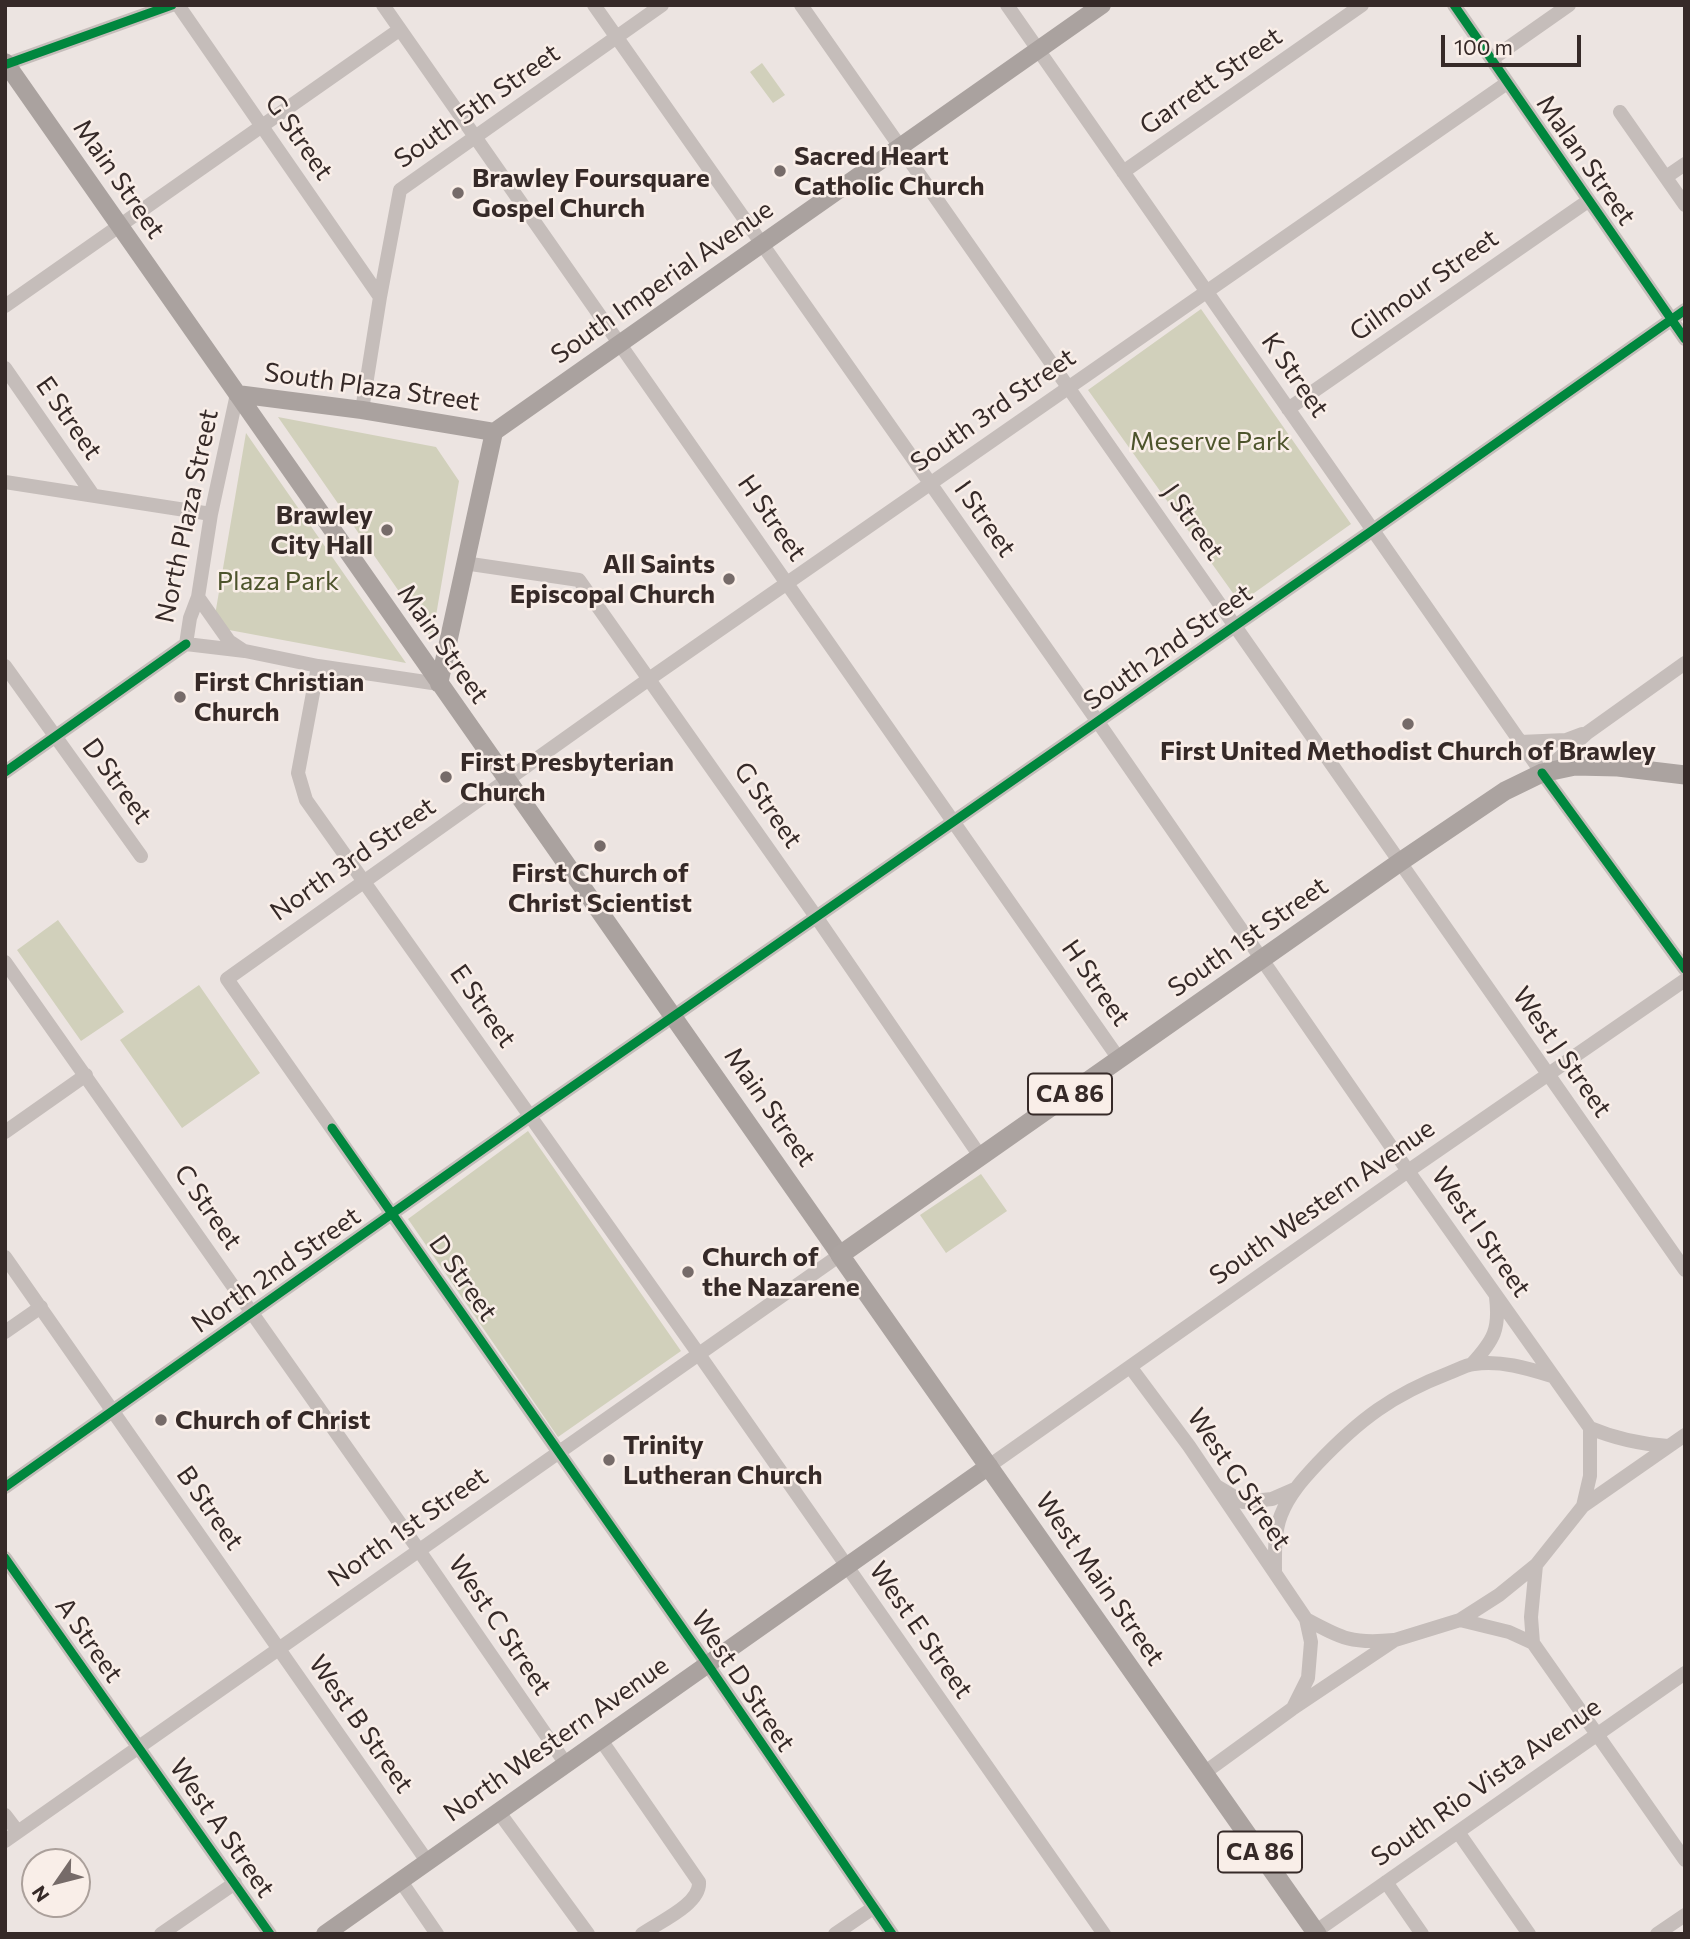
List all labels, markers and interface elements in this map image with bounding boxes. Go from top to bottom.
street label: Garrett Street [1134,21,1288,141]
scale bar [1445,21,1585,65]
text: 100 m [1454,34,1513,59]
street label: South 5th Street [388,37,566,175]
street label: G Street [258,88,340,186]
street label: Malan Street [1530,89,1642,231]
street label: Main Street [67,113,171,245]
place label: Sacred Heart Catholic Church [794,140,985,202]
place label: Brawley Foursquare Gospel Church [472,162,710,224]
marker: Sacred Heart Catholic Church [772,163,788,179]
marker: Brawley Foursquare Gospel Church [450,185,466,201]
street label: South Imperial Avenue [545,194,779,370]
street label: Gilmour Street [1344,222,1504,348]
street label: K Street [1255,327,1335,423]
street label: South 3rd Street [905,342,1081,478]
street label: South Plaza Street [262,356,482,418]
street label: E Street [29,371,109,465]
street label: North Plaza Street [149,406,225,626]
park label: Meserve Park [1130,425,1290,457]
street label: H Street [731,469,813,567]
street label: I Street [948,475,1022,563]
street label: J Street [1156,478,1230,566]
place label: Brawley City Hall [270,499,373,560]
marker: Brawley City Hall [379,522,395,538]
place label: All Saints Episcopal Church [510,548,715,610]
park label: Plaza Park [217,565,339,597]
marker: All Saints Episcopal Church [721,571,737,587]
street label: South 2nd Street [1078,577,1258,717]
street label: Main Street [391,578,495,710]
place label: First Christian Church [194,666,364,728]
marker: First Christian Church [172,689,188,705]
marker: First United Methodist Church of Brawley [1400,716,1416,732]
street label: D Street [76,732,158,830]
place label: First United Methodist Church of Brawley [1160,735,1656,767]
place label: First Presbyterian Church [460,746,674,808]
street label: G Street [727,756,809,854]
marker: First Presbyterian Church [438,769,454,785]
street label: North 3rd Street [264,790,442,928]
marker: First Church of Christ Scientist [592,838,608,854]
place label: First Church of Christ Scientist [508,857,692,918]
street label: South 1st Street [1162,870,1334,1004]
street label: H Street [1055,934,1137,1032]
street label: E Street [443,959,523,1053]
street label: West J Street [1506,981,1618,1123]
street label: Main Street [718,1041,822,1173]
road number: CA 86 [1028,1074,1112,1114]
street label: South Western Avenue [1204,1113,1440,1291]
street label: C Street [168,1159,248,1255]
street label: West I Street [1425,1161,1537,1303]
street label: North 2nd Street [186,1200,366,1340]
street label: D Street [422,1229,504,1327]
place label: Church of the Nazarene [702,1241,860,1302]
marker: Church of the Nazarene [680,1264,696,1280]
street label: West G Street [1180,1403,1298,1555]
place label: Church of Christ [175,1404,370,1436]
marker: Church of Christ [153,1412,169,1428]
place label: Trinity Lutheran Church [623,1429,822,1490]
marker: Trinity Lutheran Church [601,1452,617,1468]
street label: B Street [170,1460,250,1556]
street label: North 1st Street [322,1460,494,1594]
street label: West Main Street [1029,1486,1171,1672]
street label: West C Street [442,1549,558,1701]
street label: West E Street [862,1556,980,1704]
street label: A Street [49,1592,129,1688]
street label: West D Street [684,1605,802,1757]
street label: West B Street [302,1649,420,1799]
street label: North Western Avenue [438,1650,674,1828]
street label: South Rio Vista Avenue [1365,1691,1607,1873]
street label: West A Street [163,1753,281,1903]
road number: CA 86 [1218,1831,1302,1872]
north arrow [21,1848,91,1918]
text: N [27,1882,54,1907]

